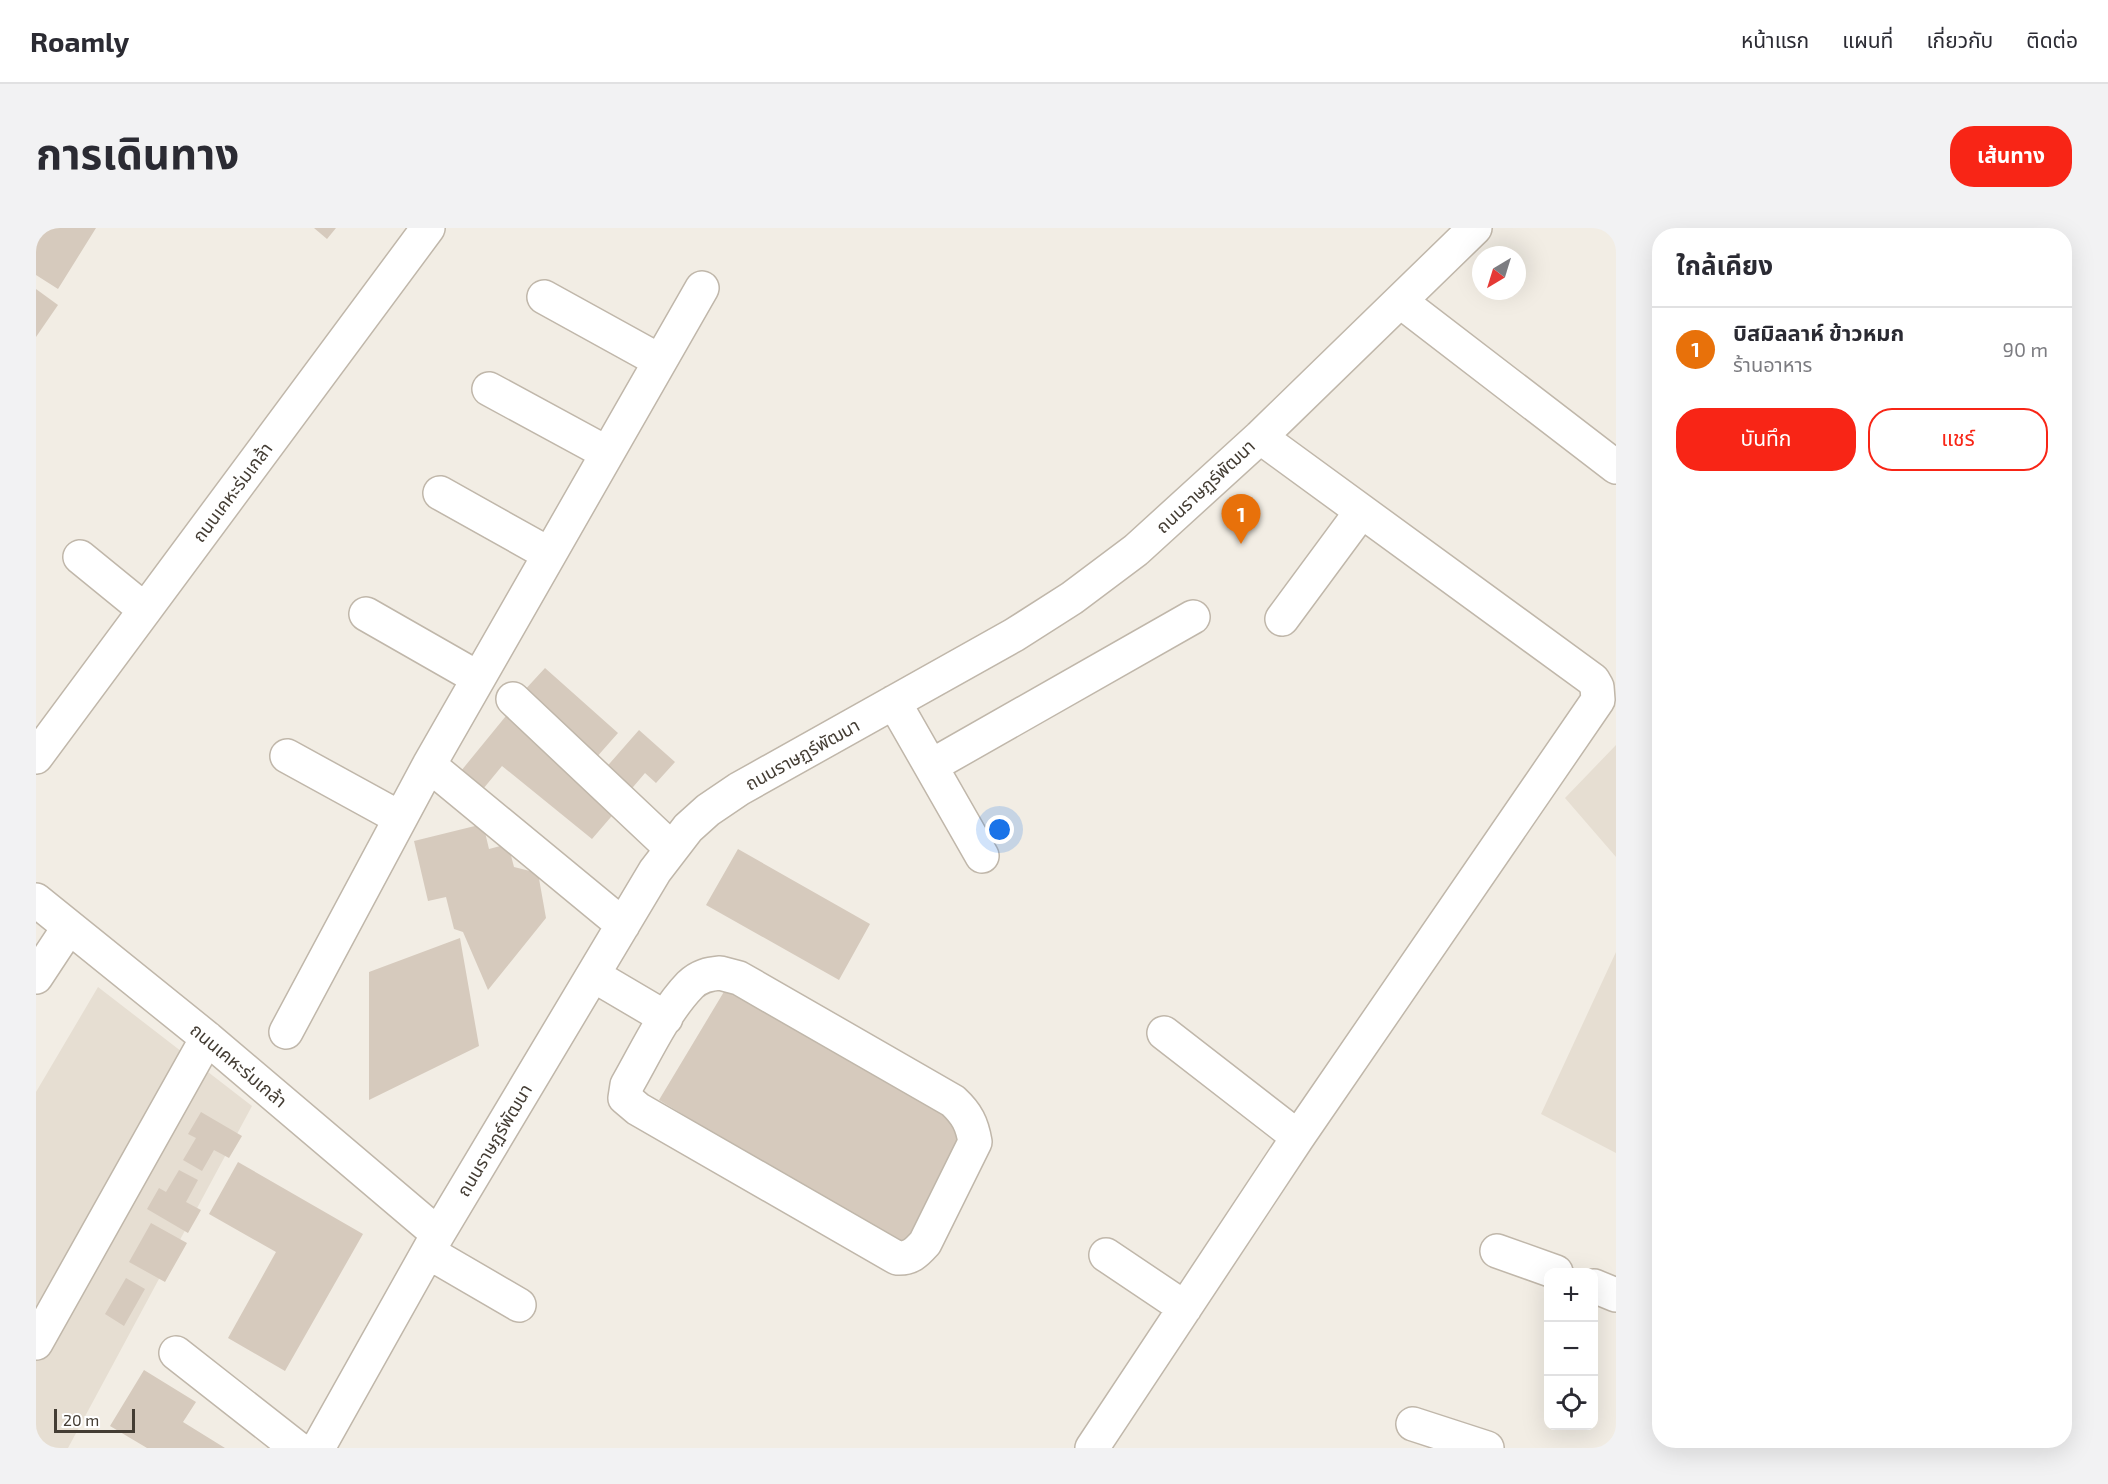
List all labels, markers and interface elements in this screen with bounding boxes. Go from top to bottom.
text: Roamly [30,24,129,58]
text: หน้าแรก [1741,27,1809,52]
text: แผนที่ [1842,27,1893,52]
text: เกี่ยวกับ [1926,27,1993,52]
text: ติดต่อ [2026,27,2078,52]
button: เส้นทาง [1950,126,2072,187]
text: การเดินทาง [36,127,239,177]
north arrow [1472,246,1526,300]
text: ใกล้เคียง [1676,249,1773,280]
text: บิสมิลลาห์ ข้าวหมก [1733,319,1904,345]
text: 1 [1691,337,1700,361]
text: 90 m [2003,337,2048,361]
text: ร้านอาหาร [1733,352,1812,376]
button: บันทึก [1676,408,1856,471]
button: แชร์ [1868,408,2048,471]
street label: ถนนราษฏร์พัฒนา [1151,435,1259,537]
street label: ถนนเคหะร่มเกล้า [187,438,277,546]
pin: 1 [1222,494,1260,544]
street label: ถนนราษฏร์พัฒนา [741,714,863,794]
your location [985,815,1014,844]
street label: ถนนเคหะร่มเกล้า [186,1018,292,1112]
street label: ถนนราษฏร์พัฒนา [452,1080,536,1200]
map controls [1544,1268,1598,1430]
button: + [1544,1268,1598,1322]
button: − [1544,1322,1598,1376]
button: locate [1544,1376,1598,1430]
scale bar [54,1406,135,1434]
text: 20 m [63,1410,99,1429]

